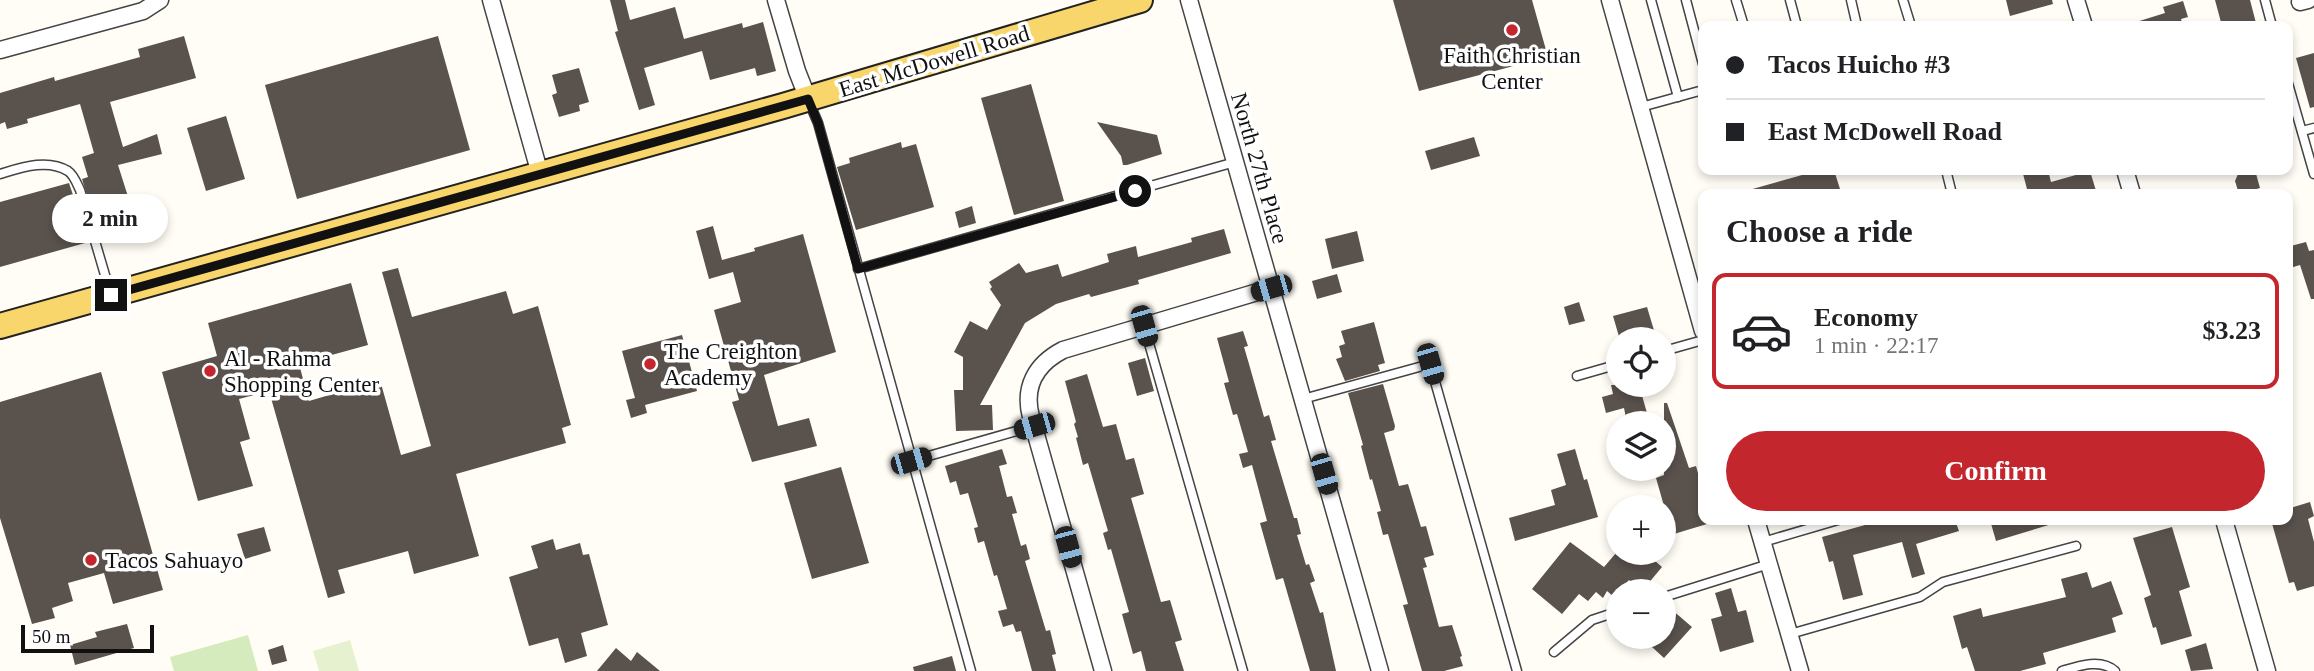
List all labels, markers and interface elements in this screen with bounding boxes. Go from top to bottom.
street label: East McDowell Road [836,20,1033,102]
marker: Faith Christian Center [1504,22,1520,38]
place label: Faith Christian Center [1443,43,1581,94]
text: Tacos Huicho #3 [1768,50,1951,79]
street label: North 27th Place [1226,90,1293,246]
text: East McDowell Road [1768,117,2002,146]
route start [1119,175,1151,207]
callout: 2 min [53,194,169,243]
text: 2 min [82,206,138,231]
text: Choose a ride [1726,213,1913,249]
car [1248,272,1295,304]
route end [95,279,127,311]
icon: car [1730,300,1793,363]
car [1129,303,1160,349]
text: Economy [1814,303,1918,332]
text: $3.23 [2203,316,2261,345]
map controls [1606,327,1676,649]
button: locate [1606,327,1676,397]
text: 1 min · 22:17 [1814,333,1939,358]
place label: The Creighton Academy [664,339,798,390]
car [1415,341,1446,387]
place label: Al - Rahma Shopping Center [224,346,380,397]
marker: The Creighton Academy [642,356,658,372]
marker: Al - Rahma Shopping Center [202,363,218,379]
car [1011,410,1058,442]
button: layers [1606,411,1676,481]
button: Confirm [1726,431,2265,511]
car [888,445,935,477]
car [1309,451,1340,497]
button: + [1606,495,1676,565]
car [1053,524,1084,570]
place label: Tacos Sahuayo [105,548,243,573]
marker: Tacos Sahuayo [83,552,99,568]
button: − [1606,579,1676,649]
scale bar [21,622,154,654]
text: 50 m [32,626,71,647]

